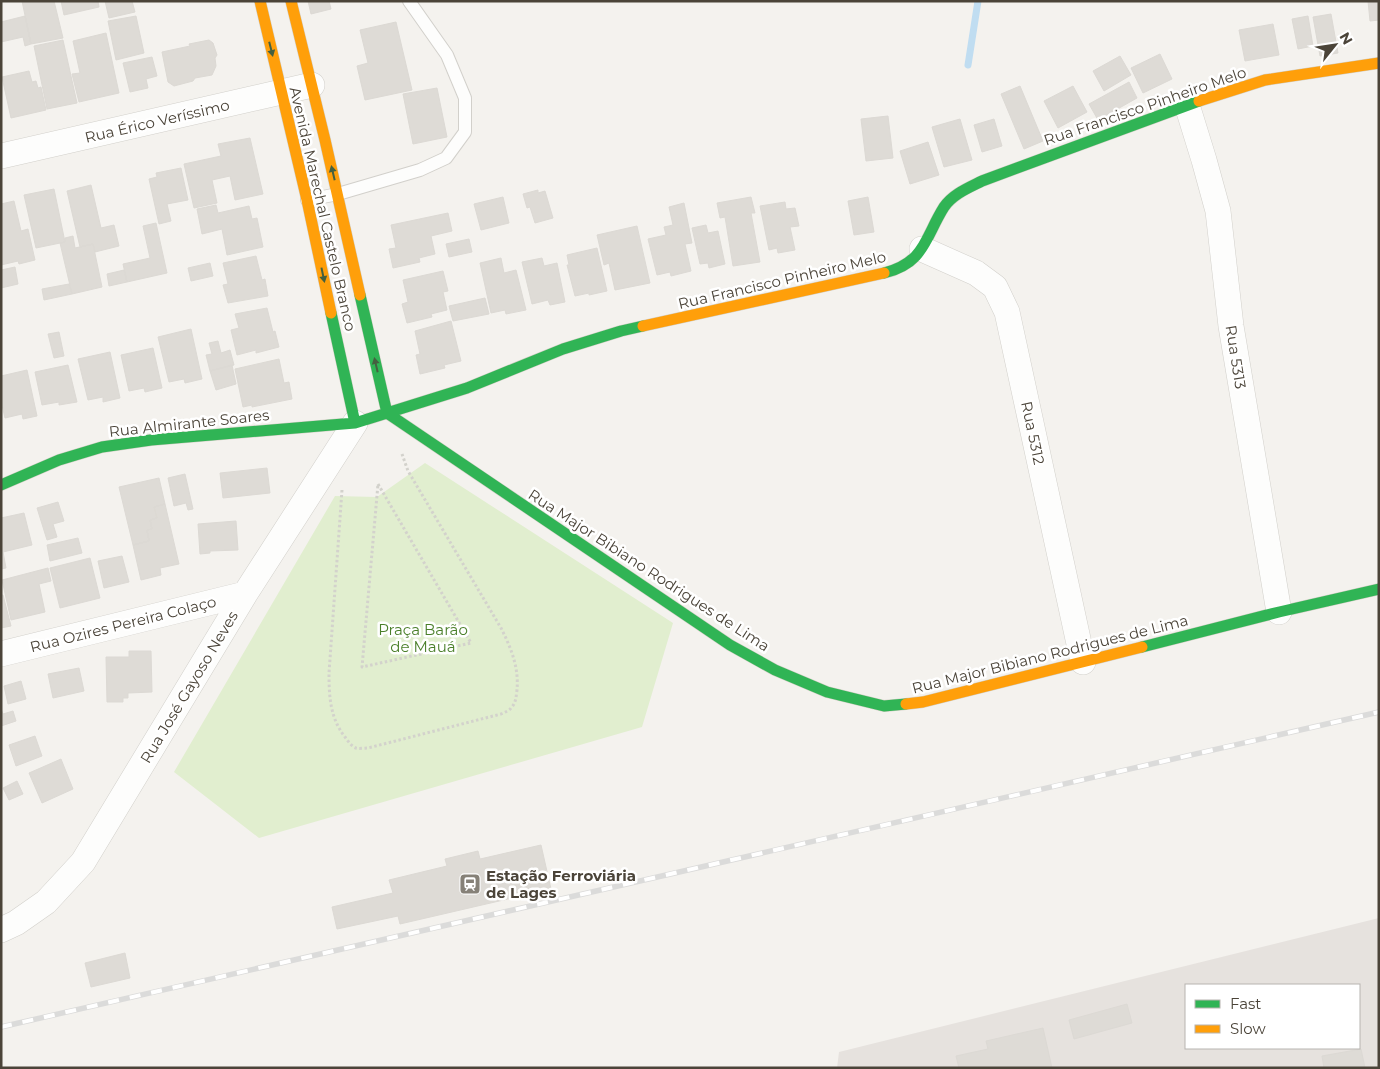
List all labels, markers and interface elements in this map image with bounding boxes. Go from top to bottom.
north arrow [1310,20,1360,70]
text: N [1336,29,1357,48]
one-way arrow [267,41,275,56]
street label: Rua Francisco Pinheiro Melo [1041,62,1249,150]
street label: Avenida Marechal Castelo Branco [286,85,360,333]
street label: Rua Érico Veríssimo [83,95,231,147]
one-way arrow [329,165,337,180]
street label: Rua Francisco Pinheiro Melo [676,247,888,313]
one-way arrow [320,268,328,284]
street label: Rua 5313 [1222,324,1250,390]
one-way arrow [372,358,380,373]
street label: Rua 5312 [1017,399,1049,467]
street label: Rua Almirante Soares [108,405,270,441]
street label: Rua Major Bibiano Rodrigues de Lima [525,485,773,655]
street label: Rua Ozires Pereira Colaço [28,592,218,656]
street label: Rua José Gayoso Neves [136,607,242,767]
street label: Rua Major Bibiano Rodrigues de Lima [910,610,1190,698]
park label: Praça Barão de Mauá [378,620,468,656]
place label: Estação Ferroviária de Lages [486,866,636,902]
station icon: Estação Ferroviária de Lages [458,872,482,896]
legend [1185,984,1360,1049]
text: Fast [1230,994,1261,1013]
text: Slow [1230,1019,1266,1038]

